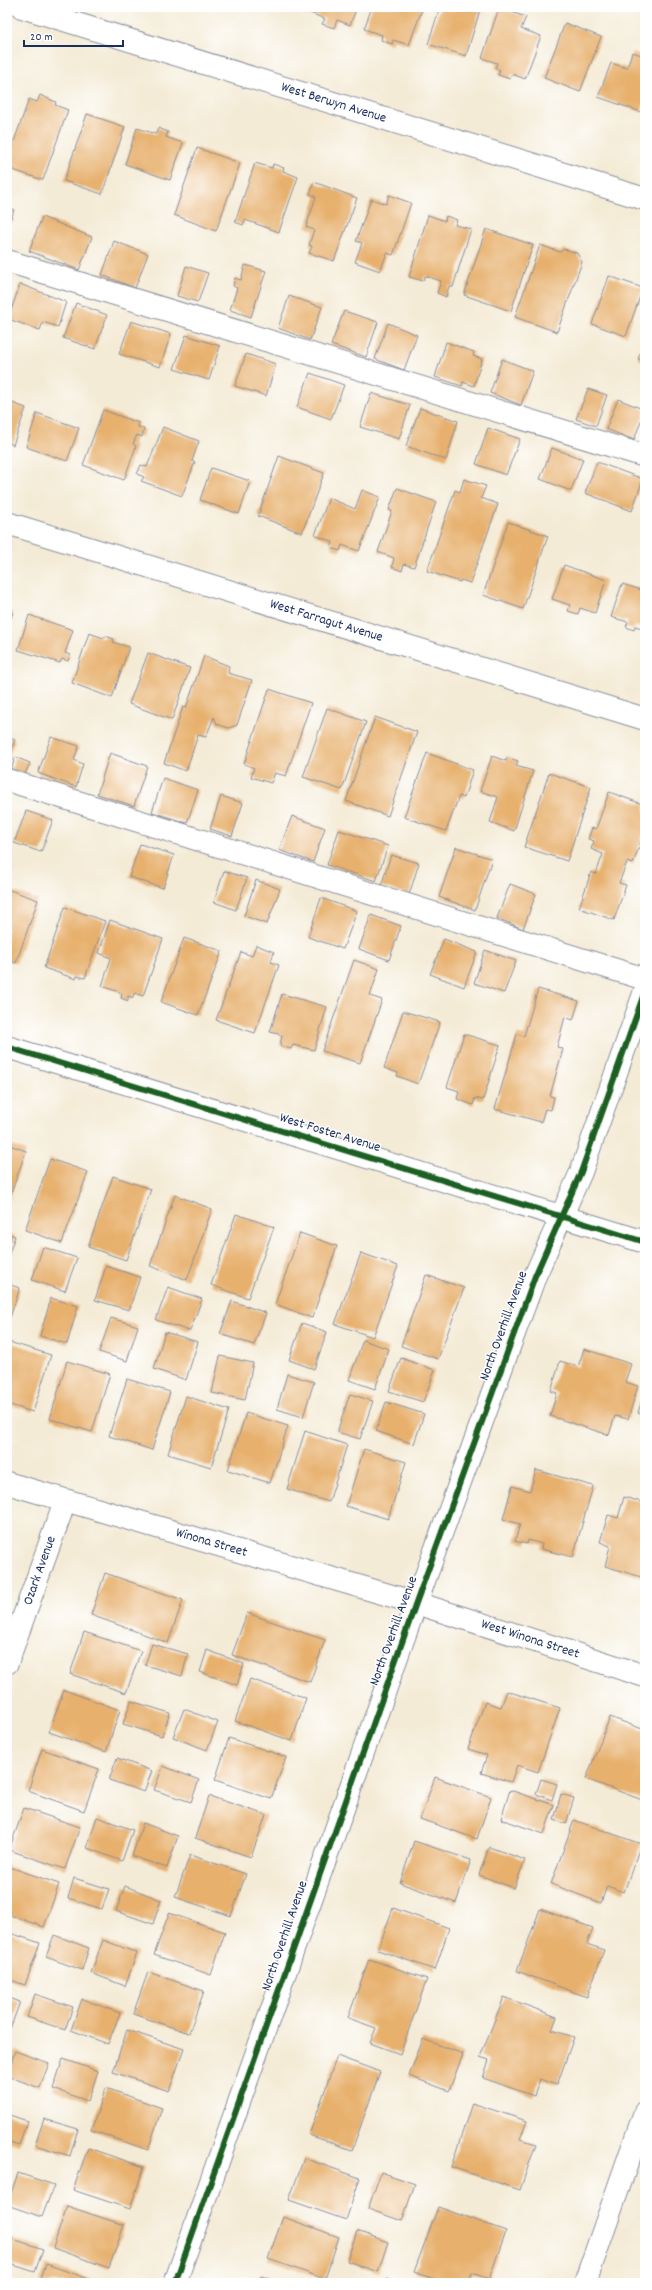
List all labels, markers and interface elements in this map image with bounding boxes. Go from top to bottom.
scale bar [24,22,123,48]
text: 20 m [30,29,53,46]
street label: West Berwyn Avenue [278,77,389,129]
street label: West Farragut Avenue [267,594,385,648]
street label: West Foster Avenue [277,1108,383,1158]
street label: North Overhill Avenue [475,1268,533,1384]
street label: Winona Street [173,1523,250,1563]
street label: Ozark Avenue [18,1533,62,1608]
street label: North Overhill Avenue [365,1573,423,1689]
street label: West Winona Street [478,1614,582,1664]
street label: North Overhill Avenue [257,1878,313,1994]

